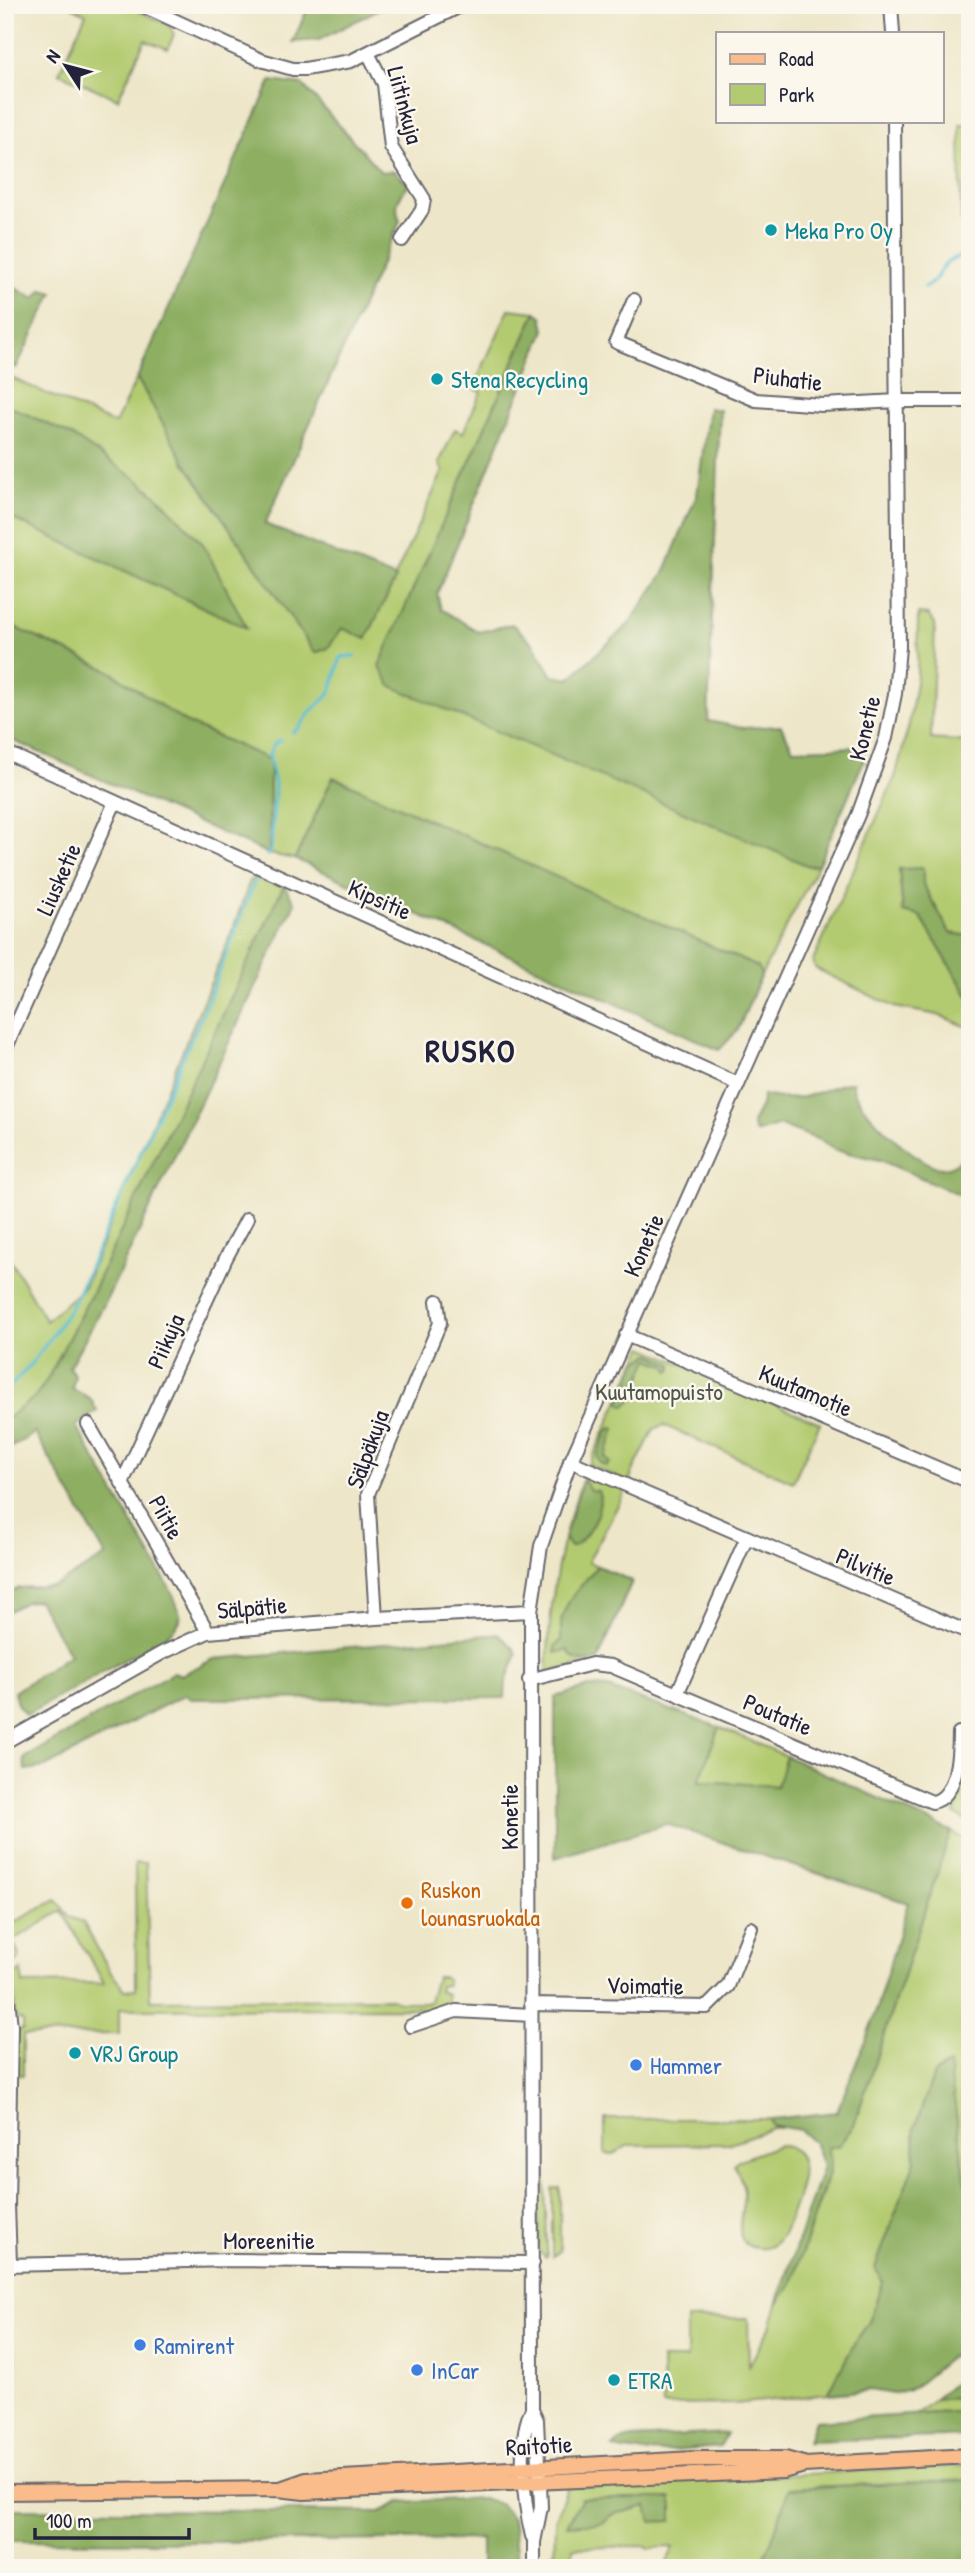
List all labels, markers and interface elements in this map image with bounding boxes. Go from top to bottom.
north arrow [32,32,102,102]
legend [716,32,944,122]
text: N [39,44,66,68]
text: Road [779,44,813,73]
street label: Liitinkuja [380,63,432,147]
text: Park [779,80,814,109]
place label: Meka Pro Oy [785,214,893,246]
marker: Meka Pro Oy [763,222,779,238]
street label: Piuhatie [752,358,825,398]
place label: Stena Recycling [451,363,588,395]
marker: Stena Recycling [429,371,445,387]
street label: Konetie [841,692,888,764]
street label: Liusketie [28,837,88,920]
street label: Kipsitie [343,871,417,927]
district label: RUSKO [425,1029,517,1072]
street label: Konetie [615,1208,671,1282]
street label: Piikuja [139,1308,191,1374]
street label: Kuutamotie [754,1356,858,1424]
park label: Kuutamopuisto [595,1375,723,1407]
street label: Sälpäkuja [338,1405,396,1493]
street label: Piitie [142,1489,192,1545]
street label: Pilvitie [831,1539,901,1593]
street label: Sälpätie [216,1588,289,1626]
street label: Poutatie [739,1685,818,1743]
street label: Konetie [493,1784,525,1850]
place label: Ruskon lounasruokala [421,1873,540,1933]
marker: Ruskon lounasruokala [399,1895,415,1911]
street label: Voimatie [606,1968,684,2002]
place label: VRJ Group [89,2037,178,2069]
marker: VRJ Group [67,2045,83,2061]
place label: Hammer [650,2049,722,2081]
marker: Hammer [628,2057,644,2073]
street label: Moreenitie [223,2224,315,2256]
place label: Ramirent [154,2329,235,2361]
marker: Ramirent [132,2337,148,2353]
place label: InCar [431,2354,479,2386]
marker: InCar [409,2362,425,2378]
place label: ETRA [628,2364,673,2396]
marker: ETRA [606,2372,622,2388]
street label: Raitotie [505,2427,574,2463]
scale bar [35,2496,189,2540]
text: 100 m [46,2506,92,2535]

